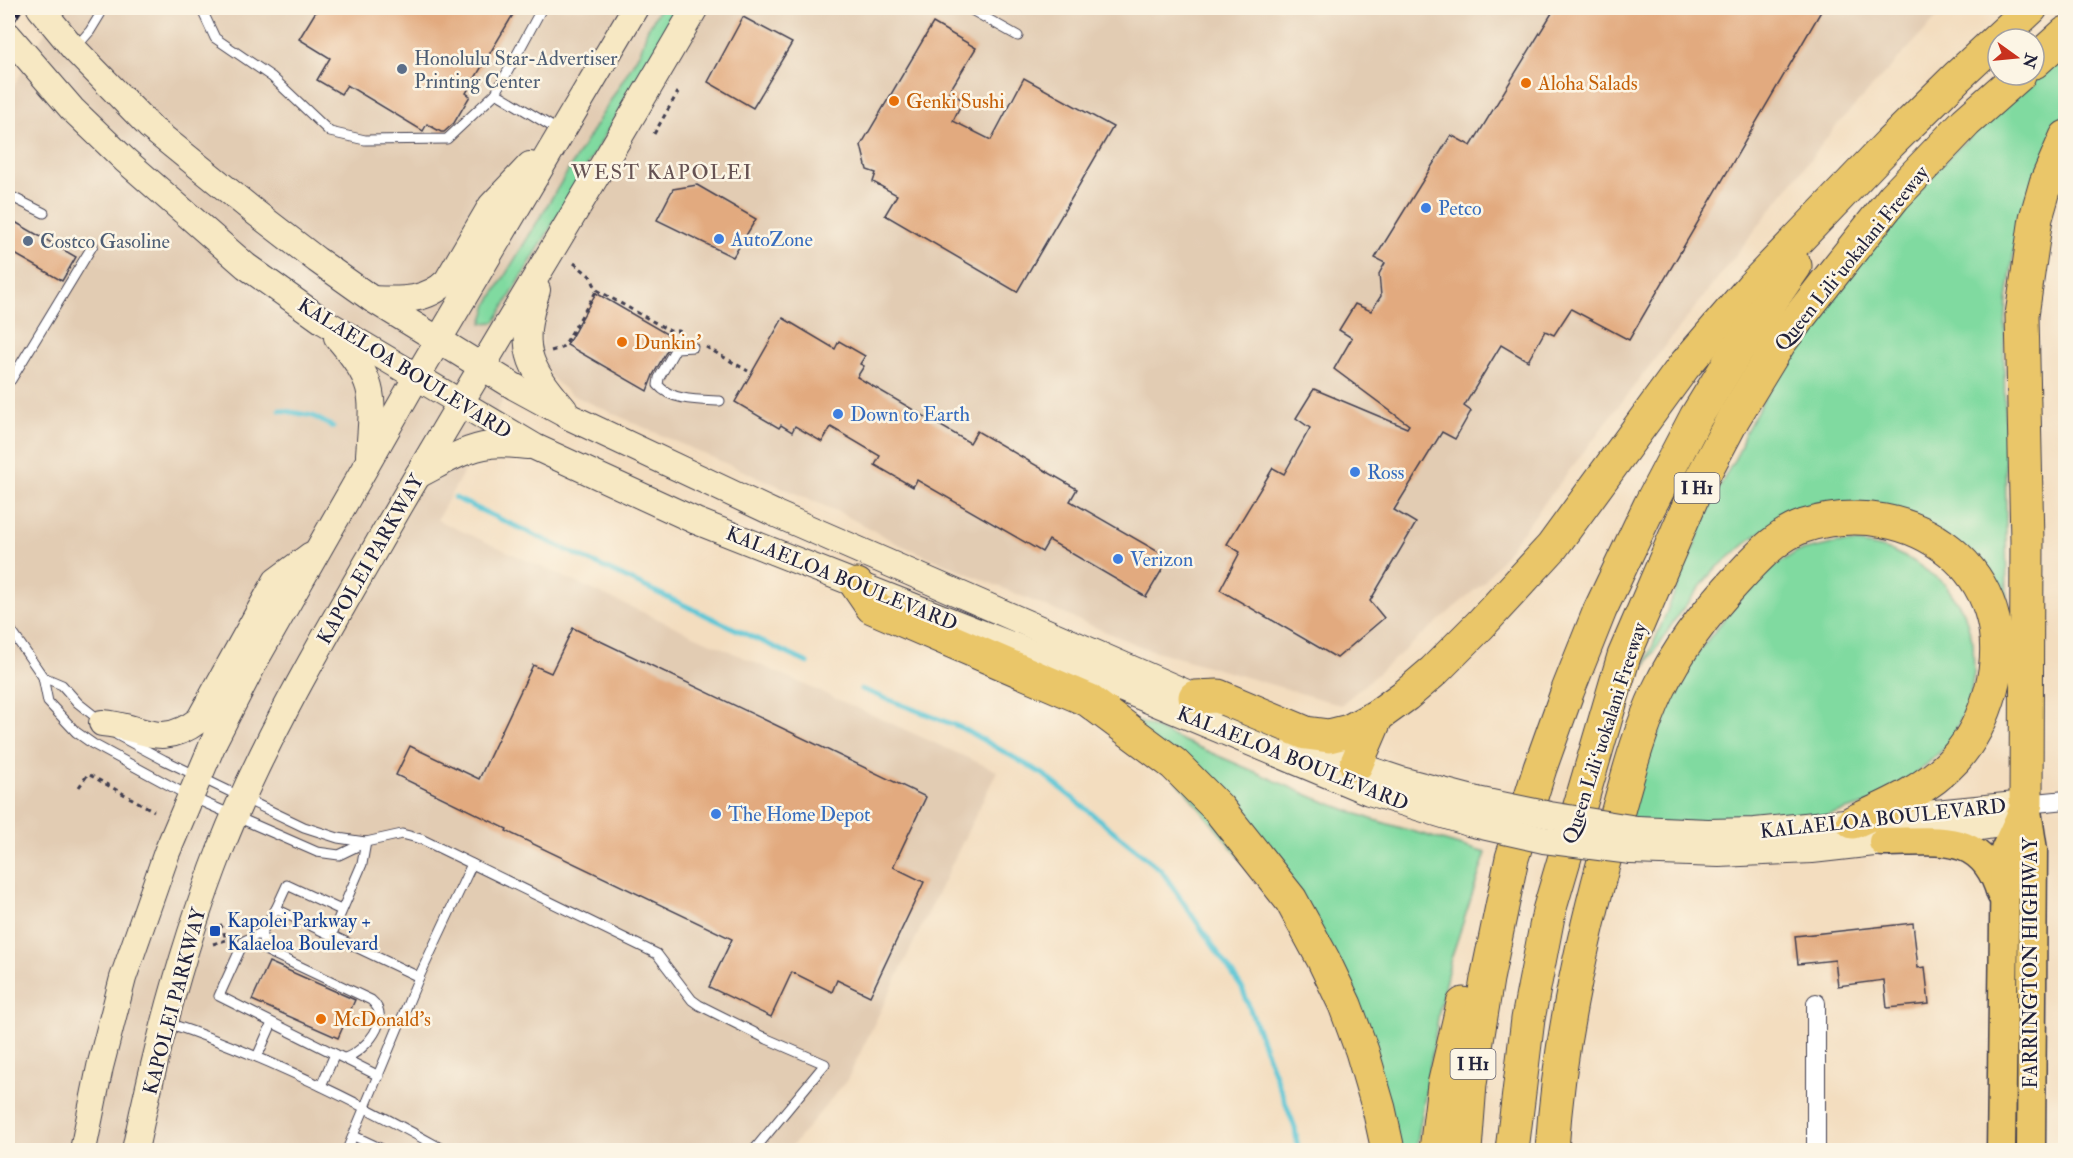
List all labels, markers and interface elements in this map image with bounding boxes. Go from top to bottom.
north arrow [1986,27,2046,87]
place label: Honolulu Star-Advertiser Printing Center [414,46,618,94]
text: N [2018,50,2041,71]
marker: Honolulu Star-Advertiser Printing Center [395,62,409,76]
place label: Aloha Salads [1537,71,1638,96]
marker: Aloha Salads [1519,76,1533,90]
place label: Genki Sushi [906,89,1005,114]
marker: Genki Sushi [887,94,901,108]
district label: WEST KAPOLEI [570,159,753,186]
street label: Queen Liliʻuokalani Freeway [1769,160,1935,356]
place label: Petco [1438,196,1482,221]
marker: Petco [1419,201,1433,215]
place label: AutoZone [730,227,813,252]
place label: Costco Gasoline [40,229,170,254]
marker: AutoZone [712,232,726,246]
marker: Costco Gasoline [21,234,35,248]
street label: KALAELOA BOULEVARD [293,292,516,445]
place label: Dunkin' [634,330,701,355]
marker: Dunkin' [615,335,629,349]
place label: Down to Earth [850,402,970,427]
marker: Down to Earth [831,407,845,421]
place label: Ross [1367,460,1405,485]
marker: Ross [1348,465,1362,479]
street label: KAPOLEI PARKWAY [311,469,430,649]
road number: I H1 [1674,473,1720,503]
street label: KALAELOA BOULEVARD [722,521,961,636]
place label: Verizon [1130,547,1193,572]
marker: Verizon [1111,552,1125,566]
street label: Queen Liliʻuokalani Freeway [1557,618,1652,847]
street label: KALAELOA BOULEVARD [1173,701,1412,816]
street label: KALAELOA BOULEVARD [1759,793,2007,844]
place label: The Home Depot [728,802,871,828]
marker: The Home Depot [709,807,723,821]
street label: FARRINGTON HIGHWAY [2018,836,2043,1089]
street label: KAPOLEI PARKWAY [137,904,212,1097]
place label: Kapolei Parkway + Kalaeloa Boulevard [227,908,379,956]
marker: Kapolei Parkway + Kalaeloa Boulevard [208,924,222,938]
place label: McDonald's [333,1007,431,1032]
marker: McDonald's [314,1012,328,1026]
road number: I H1 [1450,1049,1496,1079]

